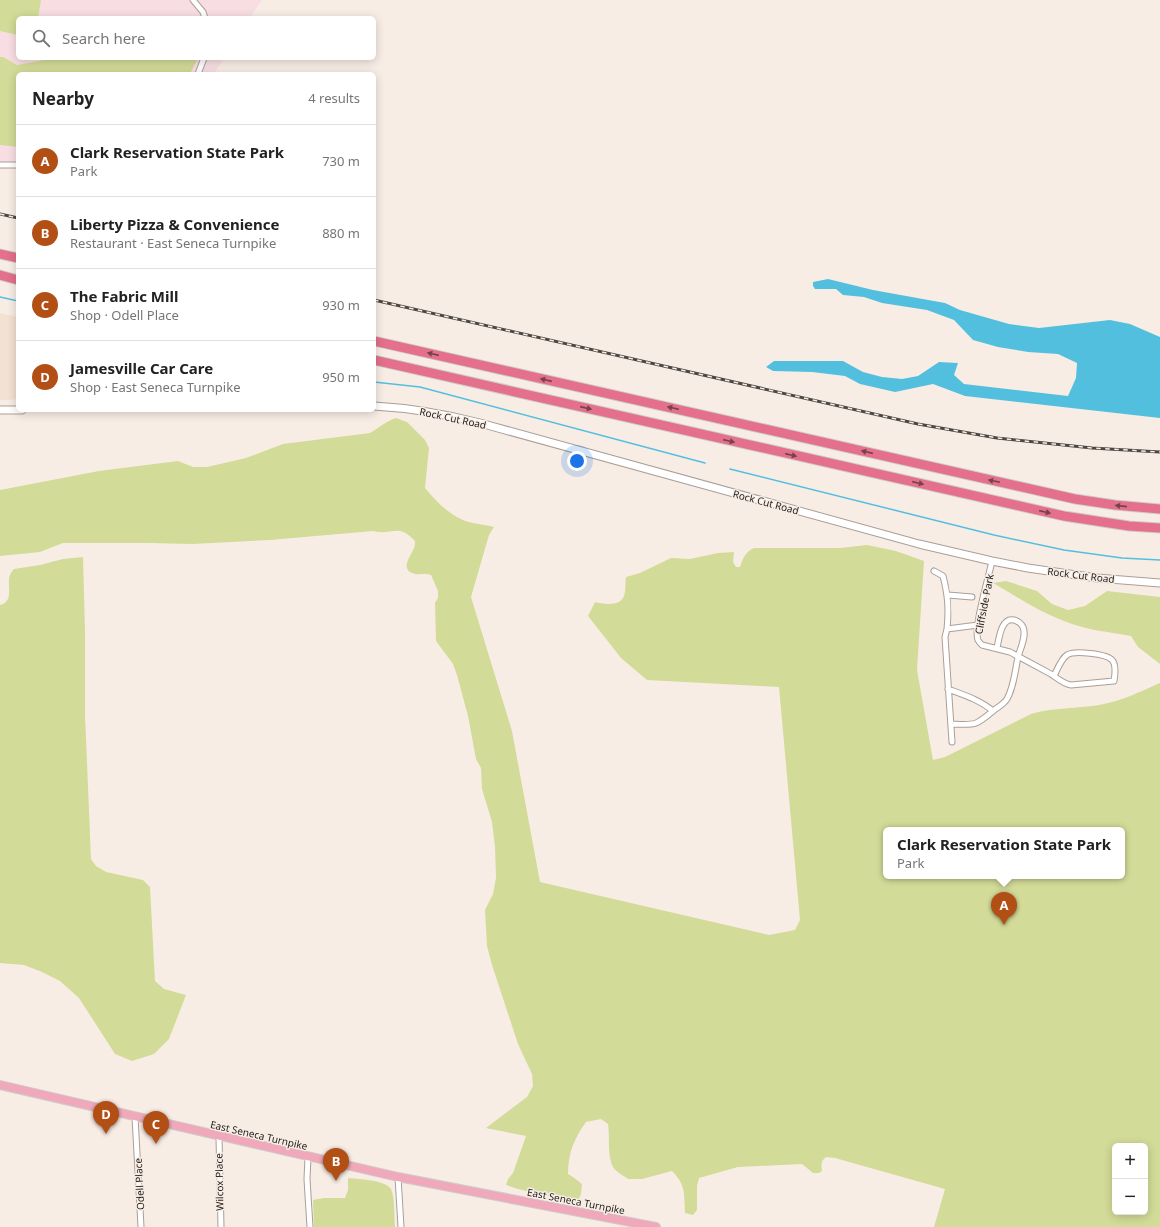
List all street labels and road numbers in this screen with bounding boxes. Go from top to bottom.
street label: Rock Cut Road [418,404,488,432]
street label: Rock Cut Road [731,486,801,518]
street label: Rock Cut Road [1047,564,1115,586]
street label: Cliffside Park [971,572,997,635]
street label: East Seneca Turnpike [209,1117,309,1153]
street label: Wilcox Place [211,1153,227,1211]
street label: Odell Place [131,1157,147,1210]
street label: East Seneca Turnpike [526,1185,626,1217]

